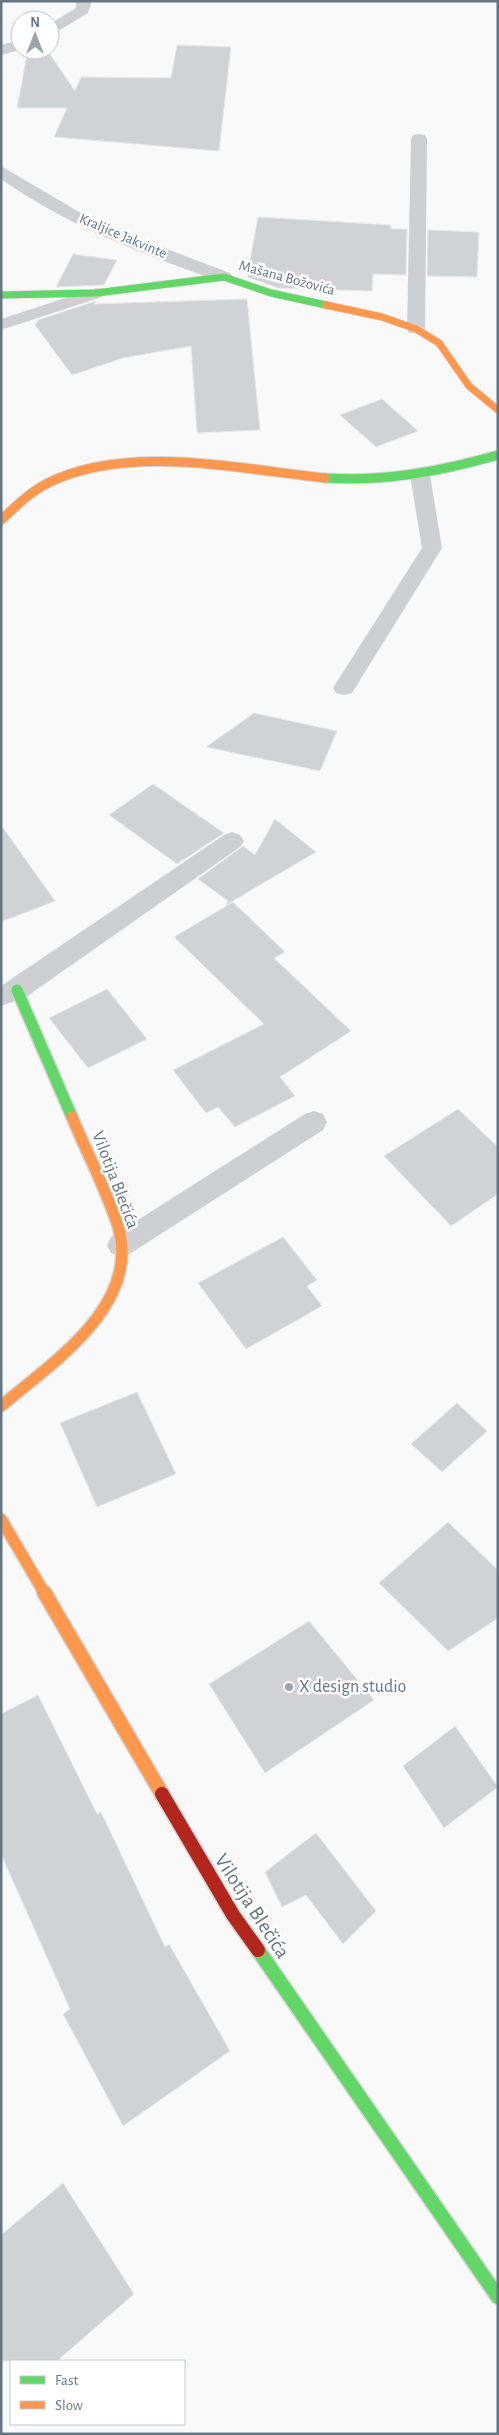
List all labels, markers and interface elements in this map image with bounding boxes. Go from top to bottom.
north arrow [10,10,60,60]
text: N [30,16,40,30]
street label: Kraljice Jakvinte [77,211,169,261]
street label: Mašana Božovića [237,258,337,298]
street label: Vilotija Blečića [88,1129,142,1231]
place label: X design studio [299,1678,407,1696]
marker: X design studio [283,1681,295,1693]
street label: Vilotija Blečića [211,1850,294,1962]
legend [10,2360,185,2425]
text: Fast [55,2373,79,2388]
text: Slow [55,2398,83,2413]

